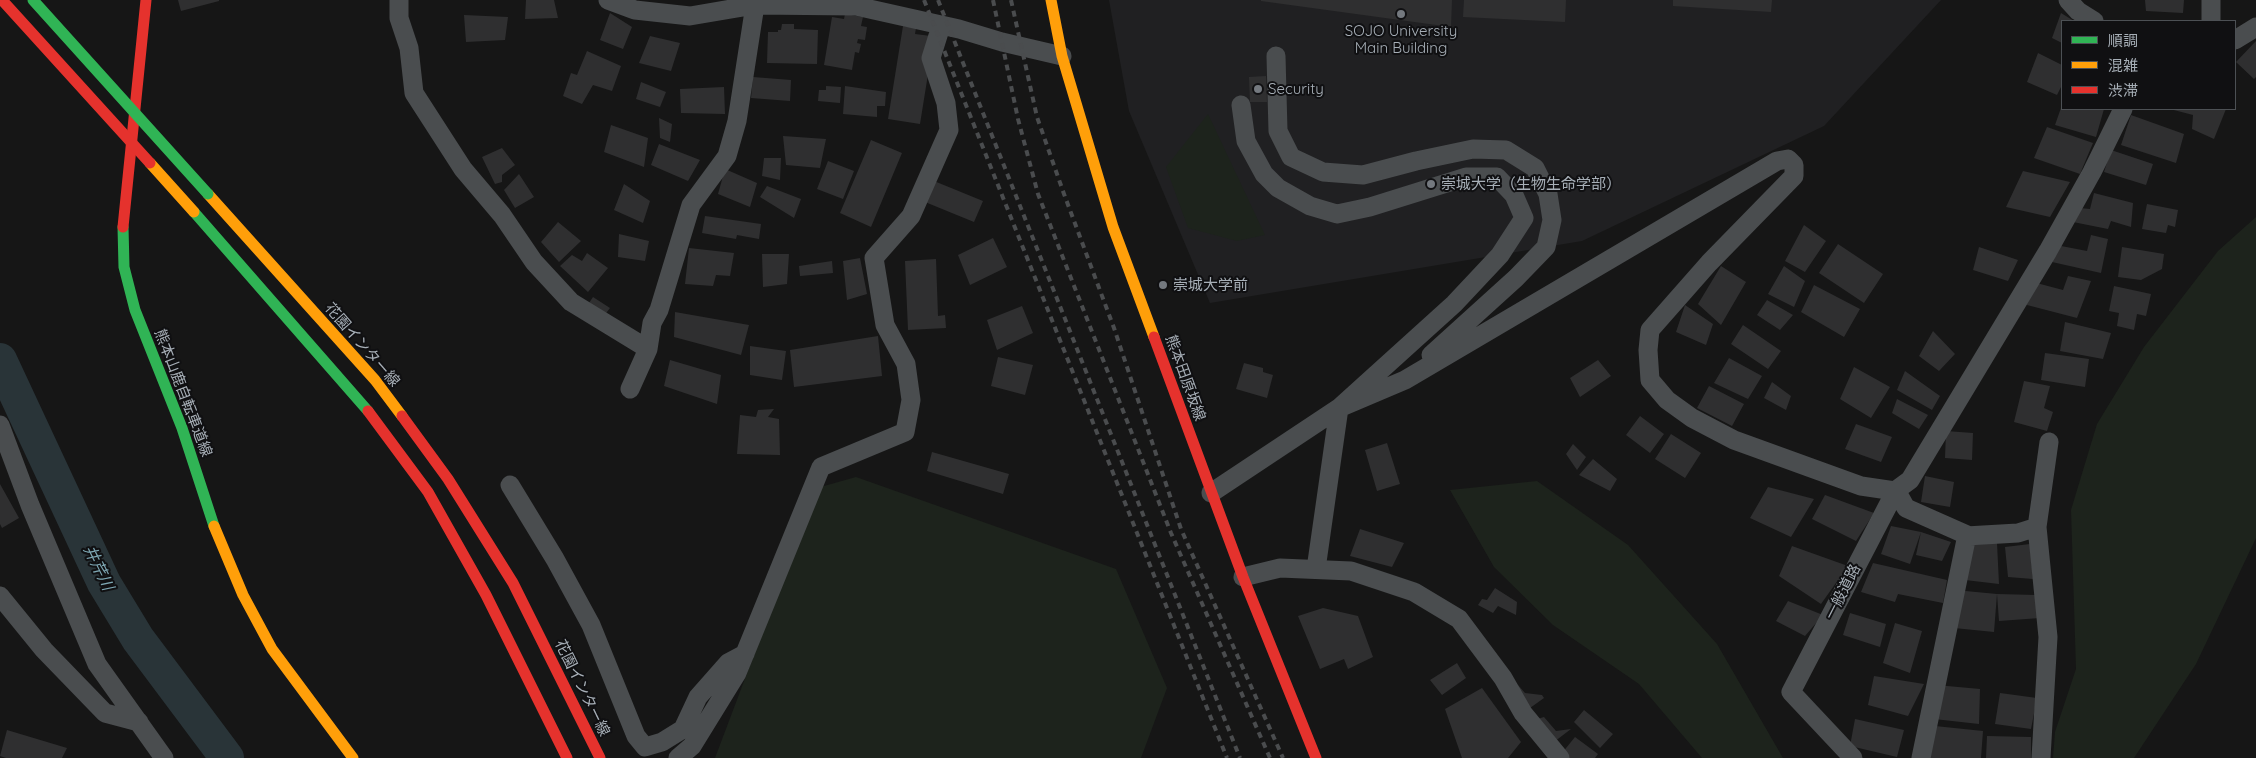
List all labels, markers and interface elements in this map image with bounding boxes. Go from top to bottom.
marker: SOJO University Main Building [1395,8,1407,20]
legend [2061,20,2236,110]
place label: SOJO University Main Building [1345,22,1457,57]
text: 順調 [2108,31,2138,50]
text: 混雑 [2108,56,2138,75]
place label: Security [1268,80,1324,98]
text: 渋滞 [2108,81,2138,100]
marker: Security [1252,83,1264,95]
place label: 崇城大学（生物生命学部） [1441,175,1621,193]
marker: 崇城大学（生物生命学部） [1425,178,1437,190]
place label: 崇城大学前 [1173,276,1248,294]
marker: 崇城大学前 [1157,279,1169,291]
street label: 花園インター線 [321,299,403,391]
street label: 熊本山鹿自転車道線 [150,327,216,459]
street label: 熊本田原坂線 [1161,333,1209,423]
water label: 井芹川 [79,542,117,594]
street label: 一般道路 [1821,561,1865,623]
street label: 花園インター線 [551,637,613,739]

